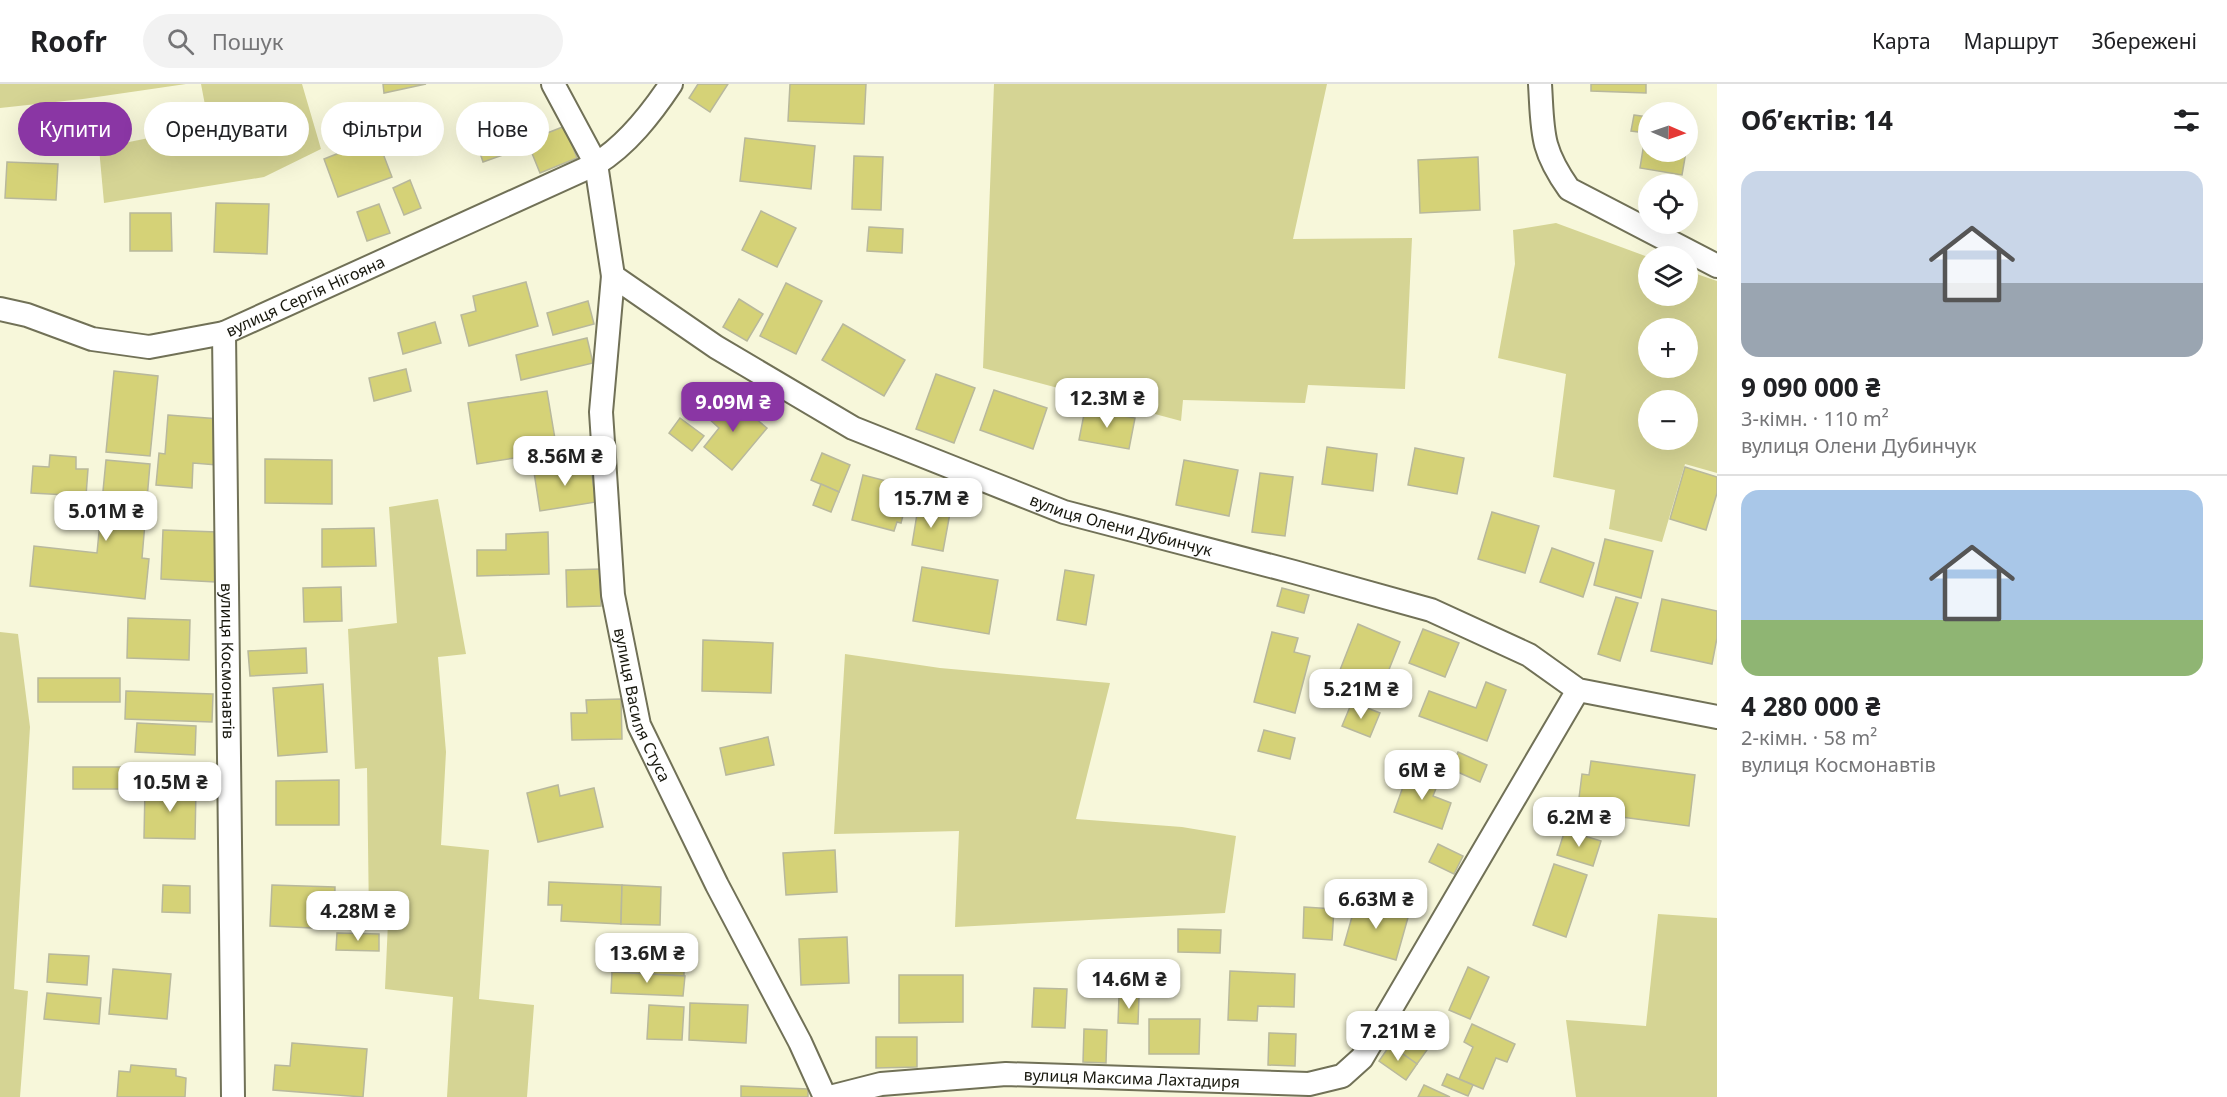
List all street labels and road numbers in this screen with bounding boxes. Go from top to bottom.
street label: вулиця Сергія Нігояна [222,250,388,342]
street label: вулиця Олени Дубинчук [1027,489,1215,561]
street label: вулиця Космонавтів [216,583,240,739]
street label: вулиця Василя Стуса [609,626,676,786]
street label: вулиця Максима Лахтадиря [1023,1064,1240,1093]

